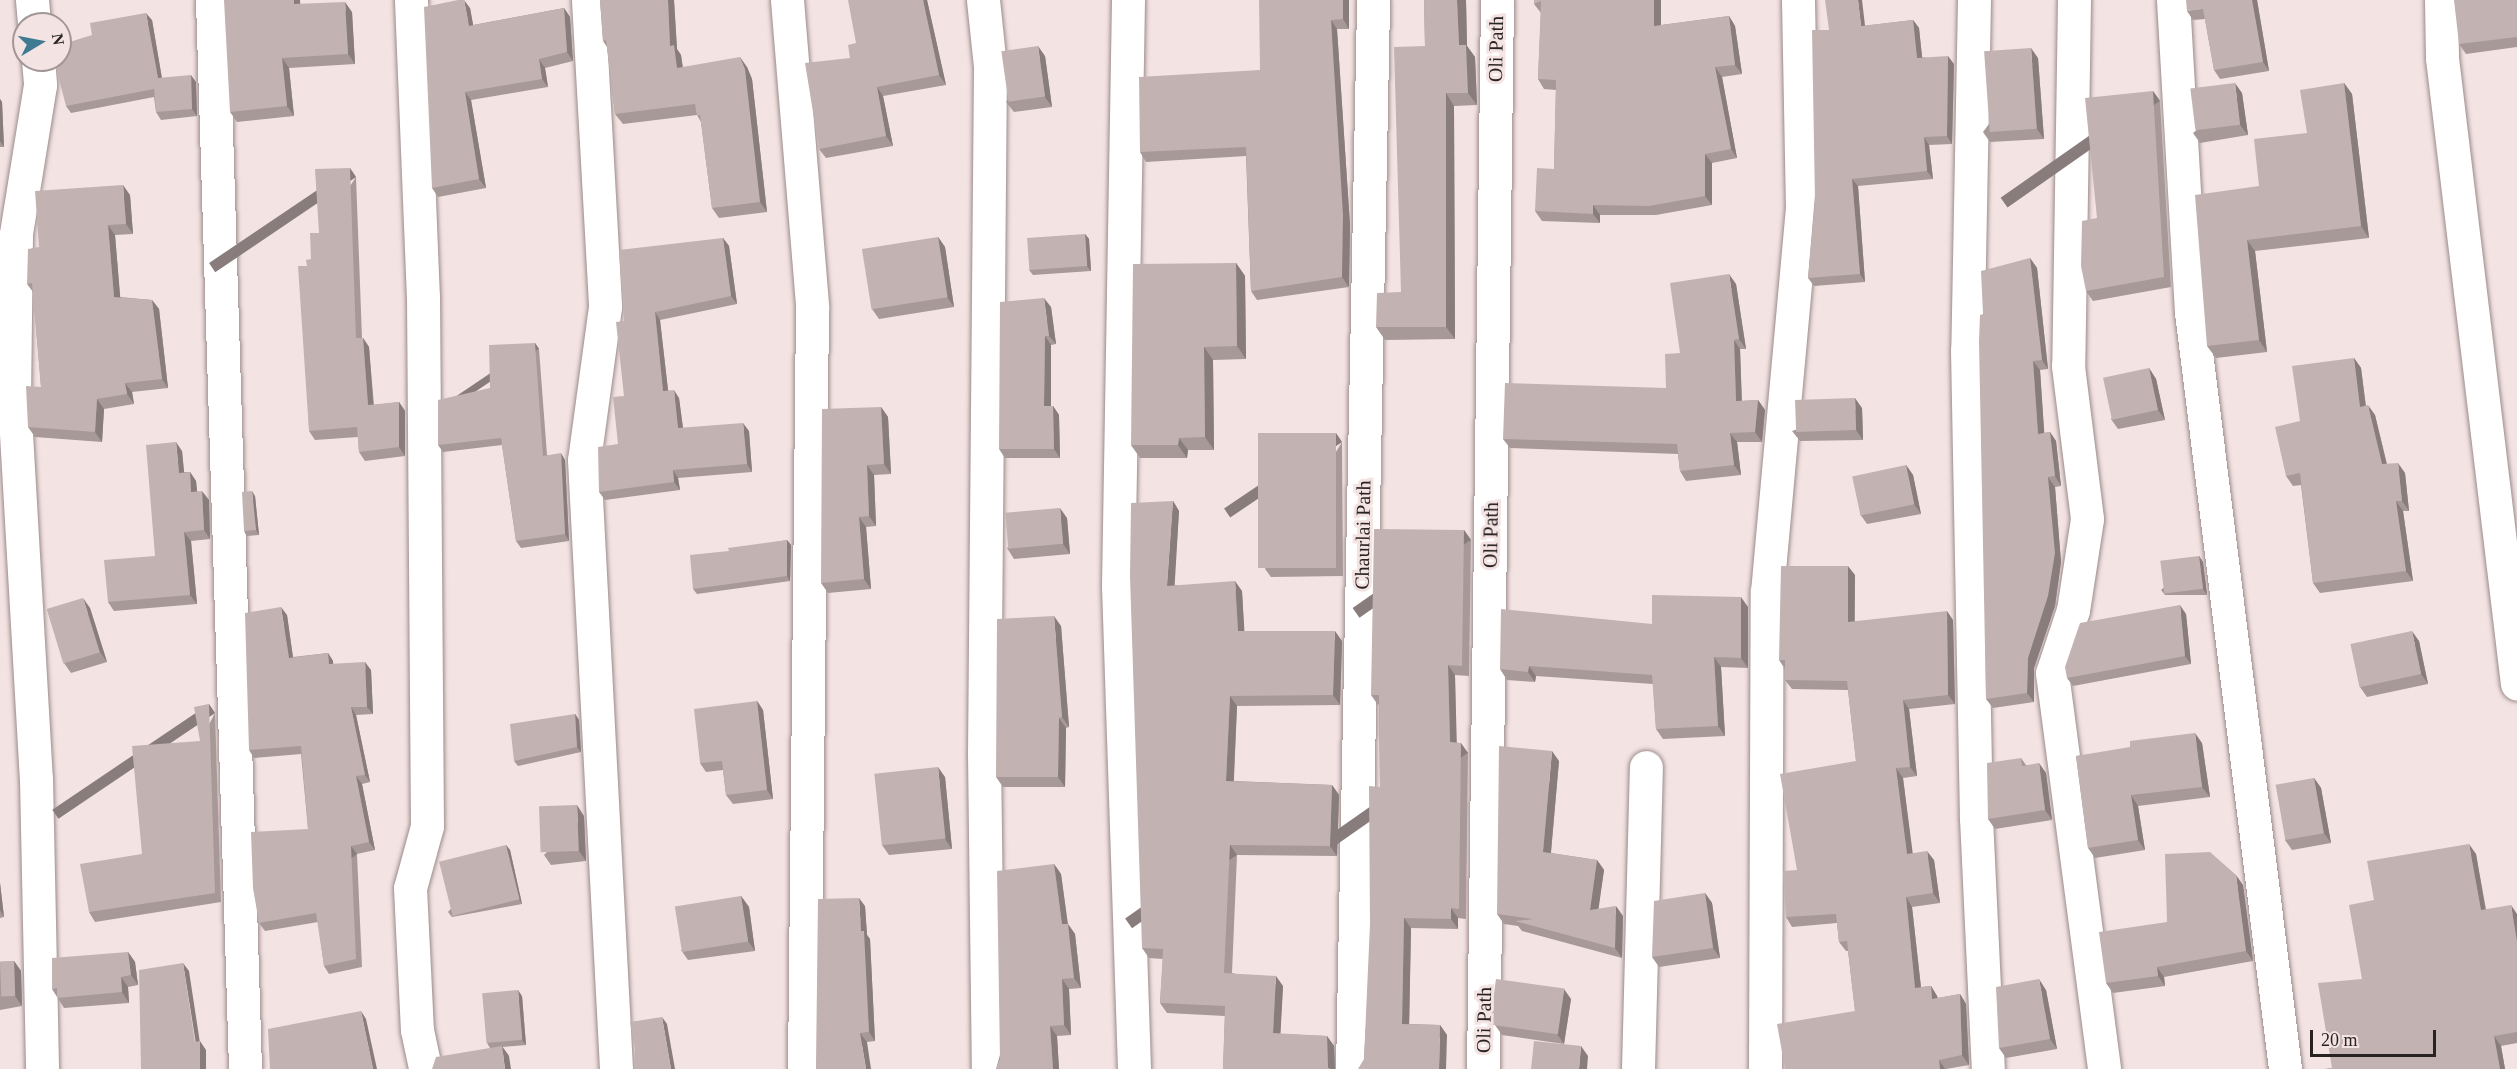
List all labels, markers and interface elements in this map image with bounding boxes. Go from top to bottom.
north arrow [12,12,72,72]
street label: Oli Path [1483,16,1509,82]
text: N [49,32,68,46]
street label: Chaurlai Path [1350,480,1376,590]
street label: Oli Path [1478,502,1504,568]
street label: Oli Path [1471,987,1497,1053]
scale bar [2313,1018,2439,1056]
text: 20 m [2321,1030,2358,1050]

